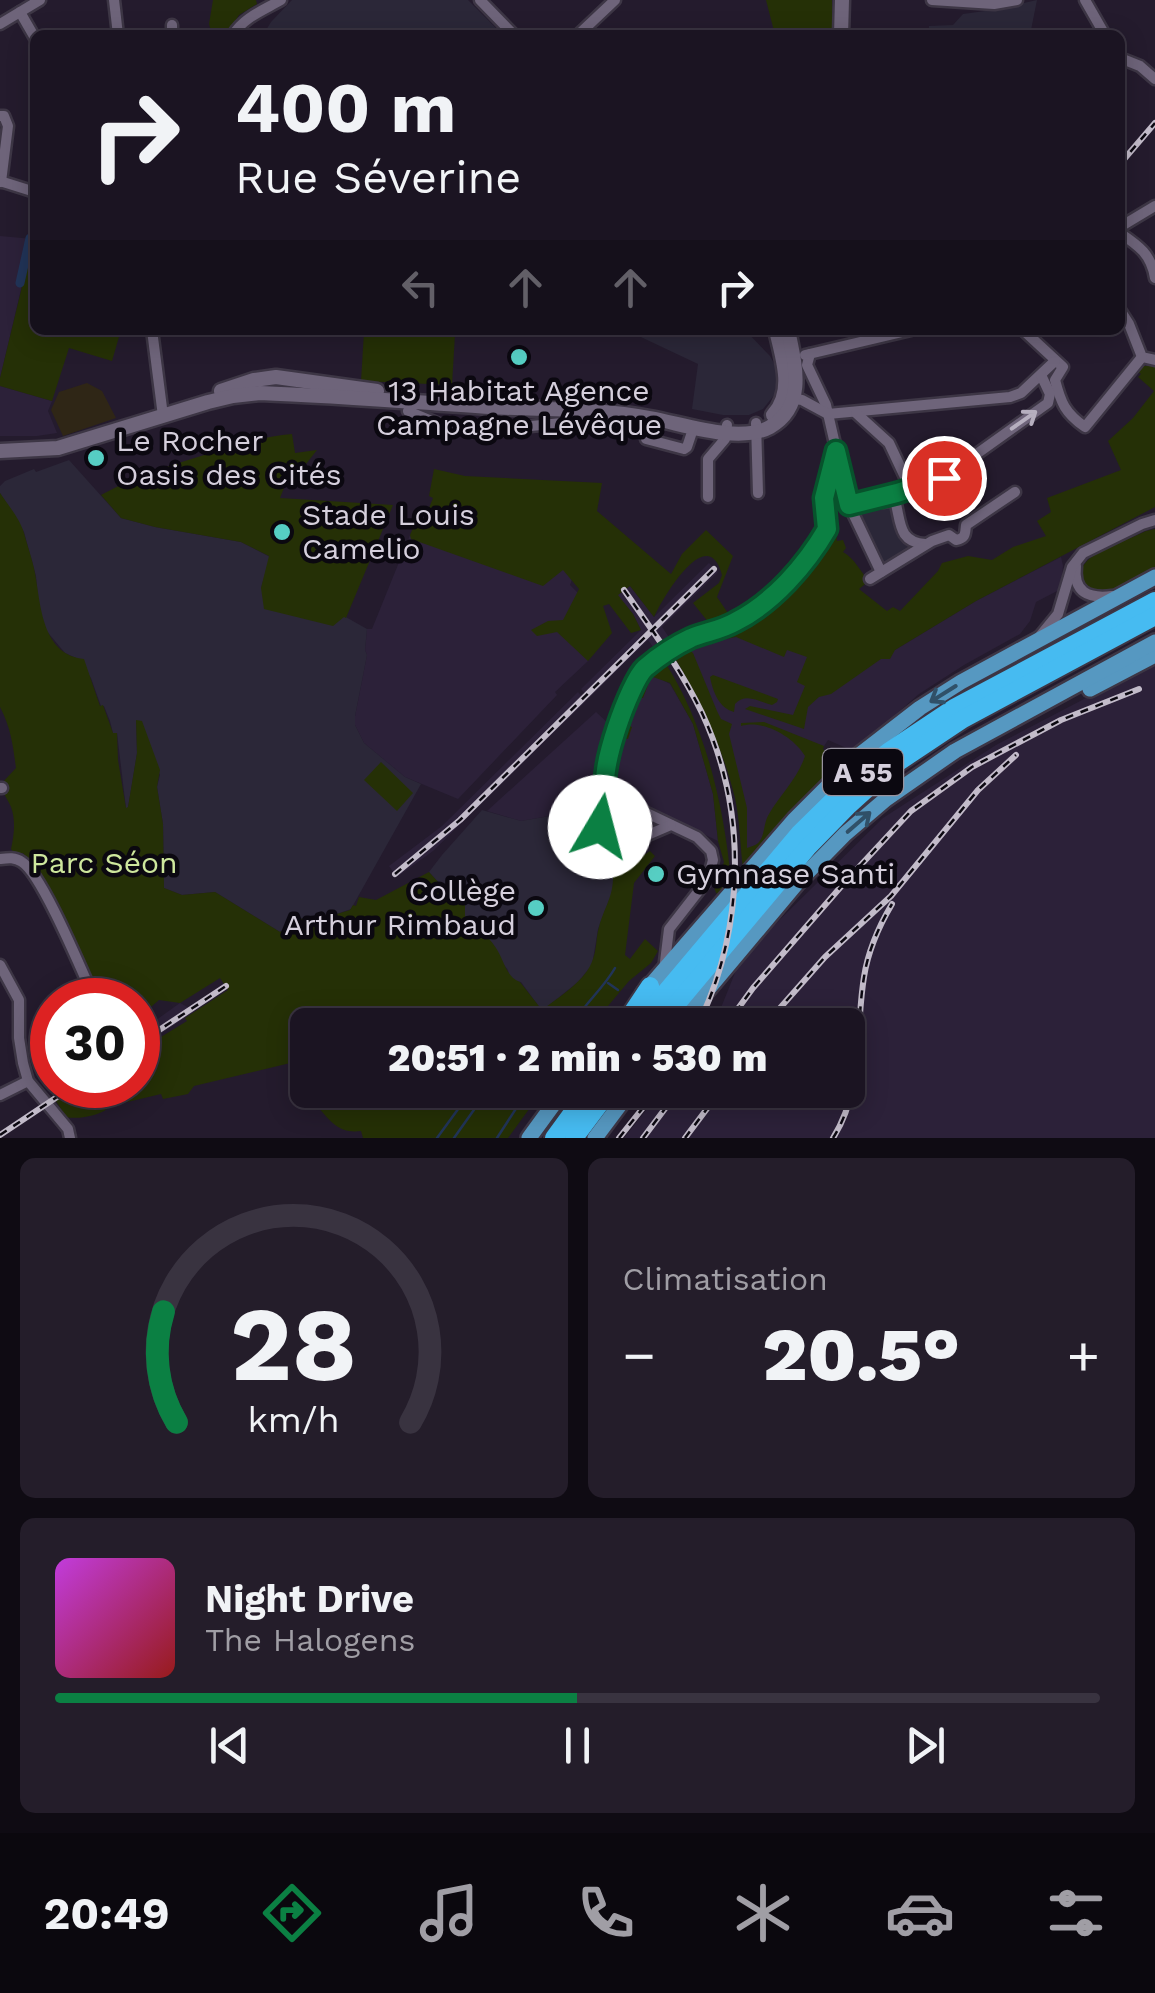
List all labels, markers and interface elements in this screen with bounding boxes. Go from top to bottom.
text: 400 m [235,67,456,149]
icon: right [70,70,200,200]
text: Rue Séverine [235,151,521,204]
icon: left [393,260,448,315]
icon: ahead [498,260,553,315]
icon: ahead [603,260,658,315]
icon: right [708,260,763,315]
marker: 13 Habitat Agence Campagne Lévêque [508,346,530,368]
place label: 13 Habitat Agence Campagne Lévêque [376,373,662,442]
one-way arrow [1009,410,1037,431]
place label: Le Rocher Oasis des Cités [116,423,342,492]
pin [902,436,987,521]
marker: Le Rocher Oasis des Cités [85,447,107,469]
icon: arrive [917,451,972,506]
place label: Stade Louis Camelio [302,497,475,566]
marker: Stade Louis Camelio [271,521,293,543]
one-way arrow [929,683,957,704]
road number: A 55 [823,749,903,795]
position arrow [548,775,652,879]
one-way arrow [846,810,871,833]
park label: Parc Séon [30,845,178,880]
place label: Gymnase Santi [676,856,895,891]
marker: Gymnase Santi [645,863,667,885]
place label: Collège Arthur Rimbaud [284,873,516,942]
marker: Collège Arthur Rimbaud [525,897,547,919]
speed limit sign: 30 [30,978,160,1108]
text: 20:51 · 2 min · 530 m [388,1036,767,1080]
text: Climatisation [623,1260,828,1298]
text: 28 [230,1283,357,1405]
text: 20.5° [762,1310,960,1398]
text: − [623,1323,656,1387]
text: + [1067,1323,1100,1387]
text: km/h [248,1399,340,1441]
text: Night Drive [205,1577,414,1621]
text: The Halogens [205,1621,415,1659]
icon: previous [202,1718,257,1773]
icon: pause [550,1718,605,1773]
icon: next [898,1718,953,1773]
icon: directions [257,1878,327,1948]
icon: music [414,1878,484,1948]
icon: phone [571,1878,641,1948]
icon: climate [728,1878,798,1948]
icon: car [885,1878,955,1948]
icon: filters [1041,1878,1111,1948]
text: 20:49 [43,1887,170,1940]

